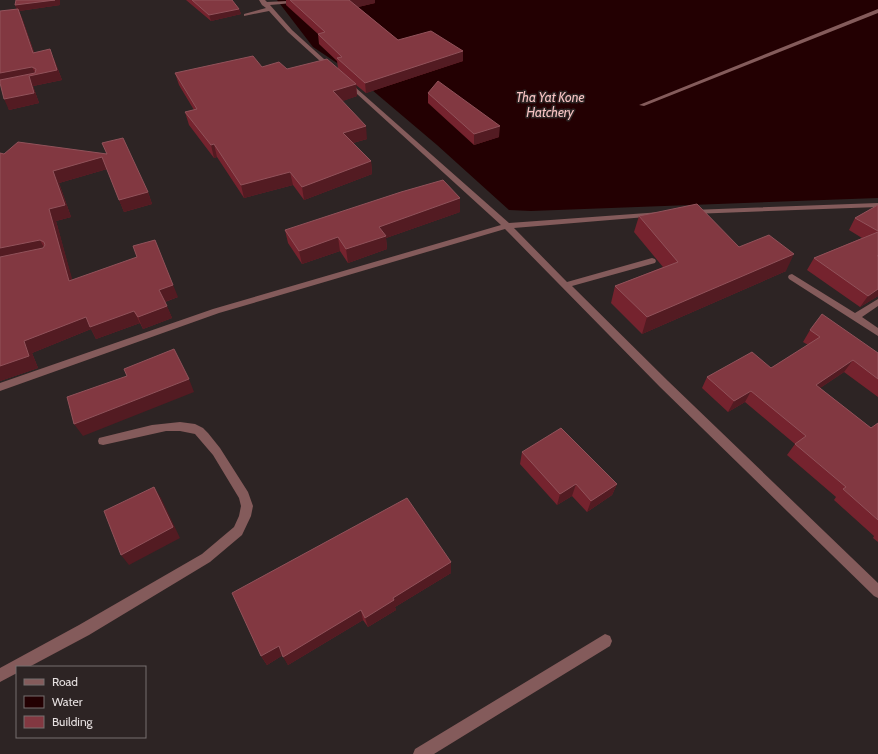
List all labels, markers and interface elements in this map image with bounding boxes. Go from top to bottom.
water label: Tha Yat Kone Hatchery [516,89,584,120]
legend [16,666,146,738]
text: Road [52,674,78,689]
text: Water [52,694,83,709]
text: Building [52,714,94,729]

